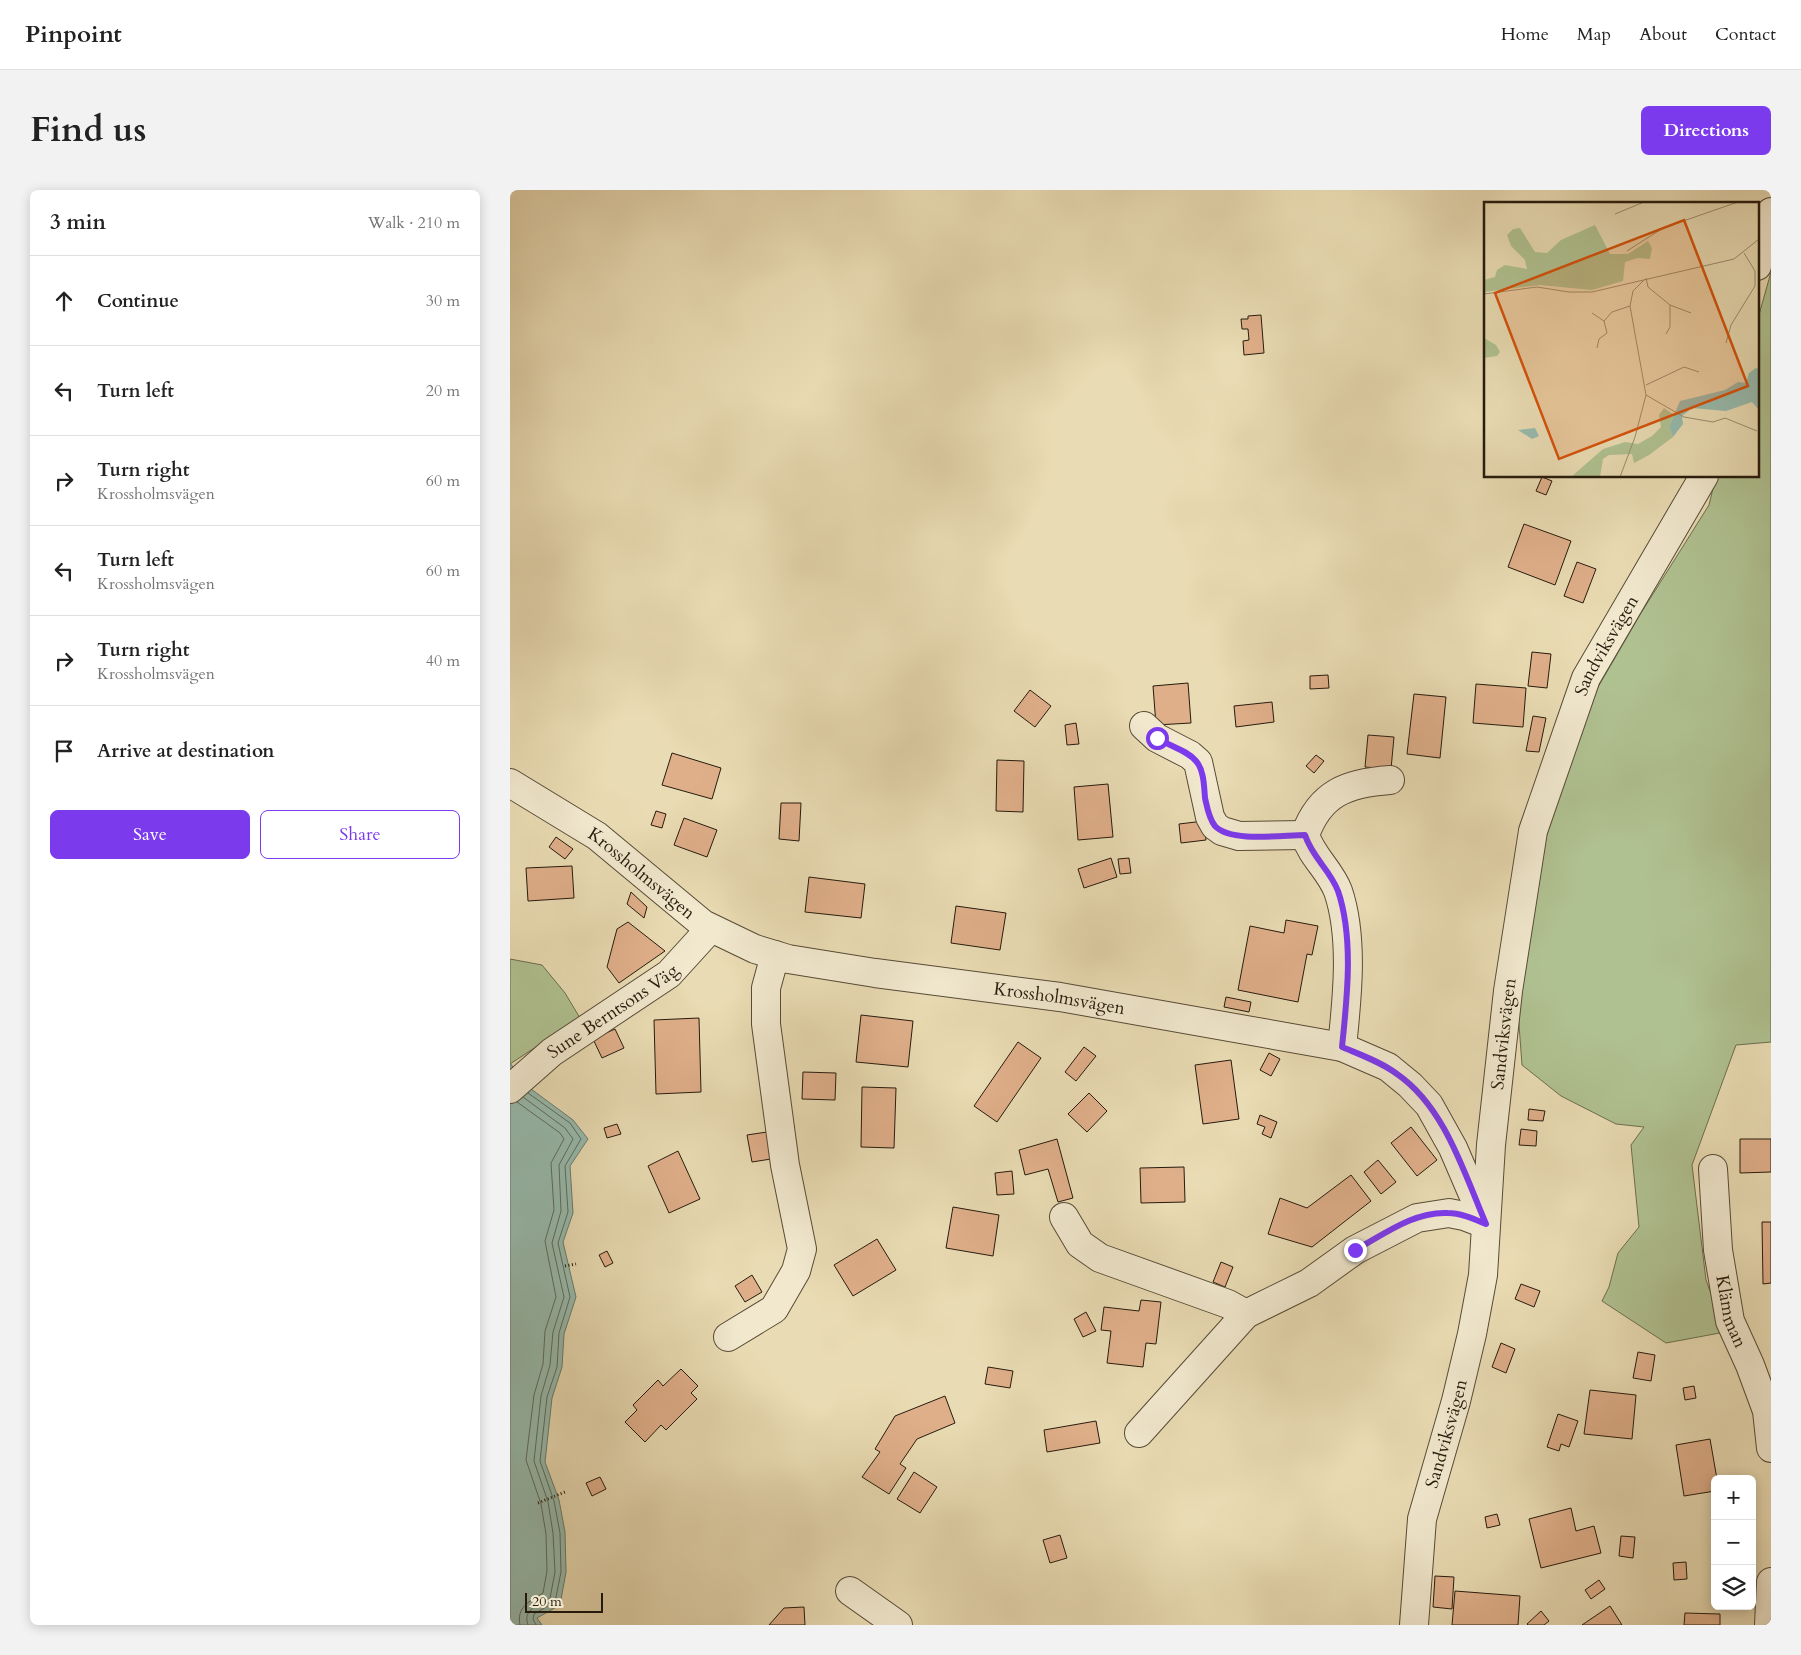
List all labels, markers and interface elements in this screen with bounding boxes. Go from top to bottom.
text: Pinpoint [25,18,122,51]
text: Home [1501,22,1549,47]
text: Map [1577,22,1611,47]
text: About [1639,22,1687,47]
text: Contact [1715,22,1776,47]
text: Find us [30,106,146,154]
button: Directions [1641,106,1771,155]
inset map [1484,202,1758,478]
text: 3 min [50,208,106,237]
text: Walk · 210 m [368,212,460,234]
icon: ahead [50,287,78,315]
text: Continue [97,288,179,314]
text: 30 m [426,290,460,312]
icon: left [50,377,78,405]
text: Turn left [97,378,174,404]
text: 20 m [426,380,460,402]
text: Turn right [97,457,189,483]
icon: right [50,467,78,495]
text: 60 m [426,470,460,492]
text: Krossholmsvägen [97,483,215,505]
text: Turn left [97,547,174,573]
icon: left [50,557,78,585]
text: 60 m [426,560,460,582]
text: Krossholmsvägen [97,573,215,595]
street label: Sandviksvägen [1569,590,1645,699]
text: Turn right [97,637,189,663]
icon: right [50,647,78,675]
text: 40 m [426,650,460,672]
text: Krossholmsvägen [97,663,215,685]
route start [1146,727,1169,750]
icon: arrive [50,737,78,765]
text: Arrive at destination [97,738,274,764]
button: Save [50,810,250,859]
button: Share [260,810,460,859]
street label: Krossholmsvägen [583,821,701,926]
street label: Sune Berntsons Väg [542,959,685,1065]
street label: Krossholmsvägen [992,976,1128,1021]
street label: Sandviksvägen [1485,976,1523,1091]
route end [1344,1239,1367,1262]
street label: Klämman [1709,1273,1753,1353]
street label: Sandviksvägen [1420,1376,1474,1491]
map controls [1711,1475,1756,1610]
button: + [1711,1475,1756,1520]
button: − [1711,1520,1756,1565]
button: layers [1711,1565,1756,1610]
scale bar [525,1590,602,1613]
text: 20 m [532,1592,562,1611]

